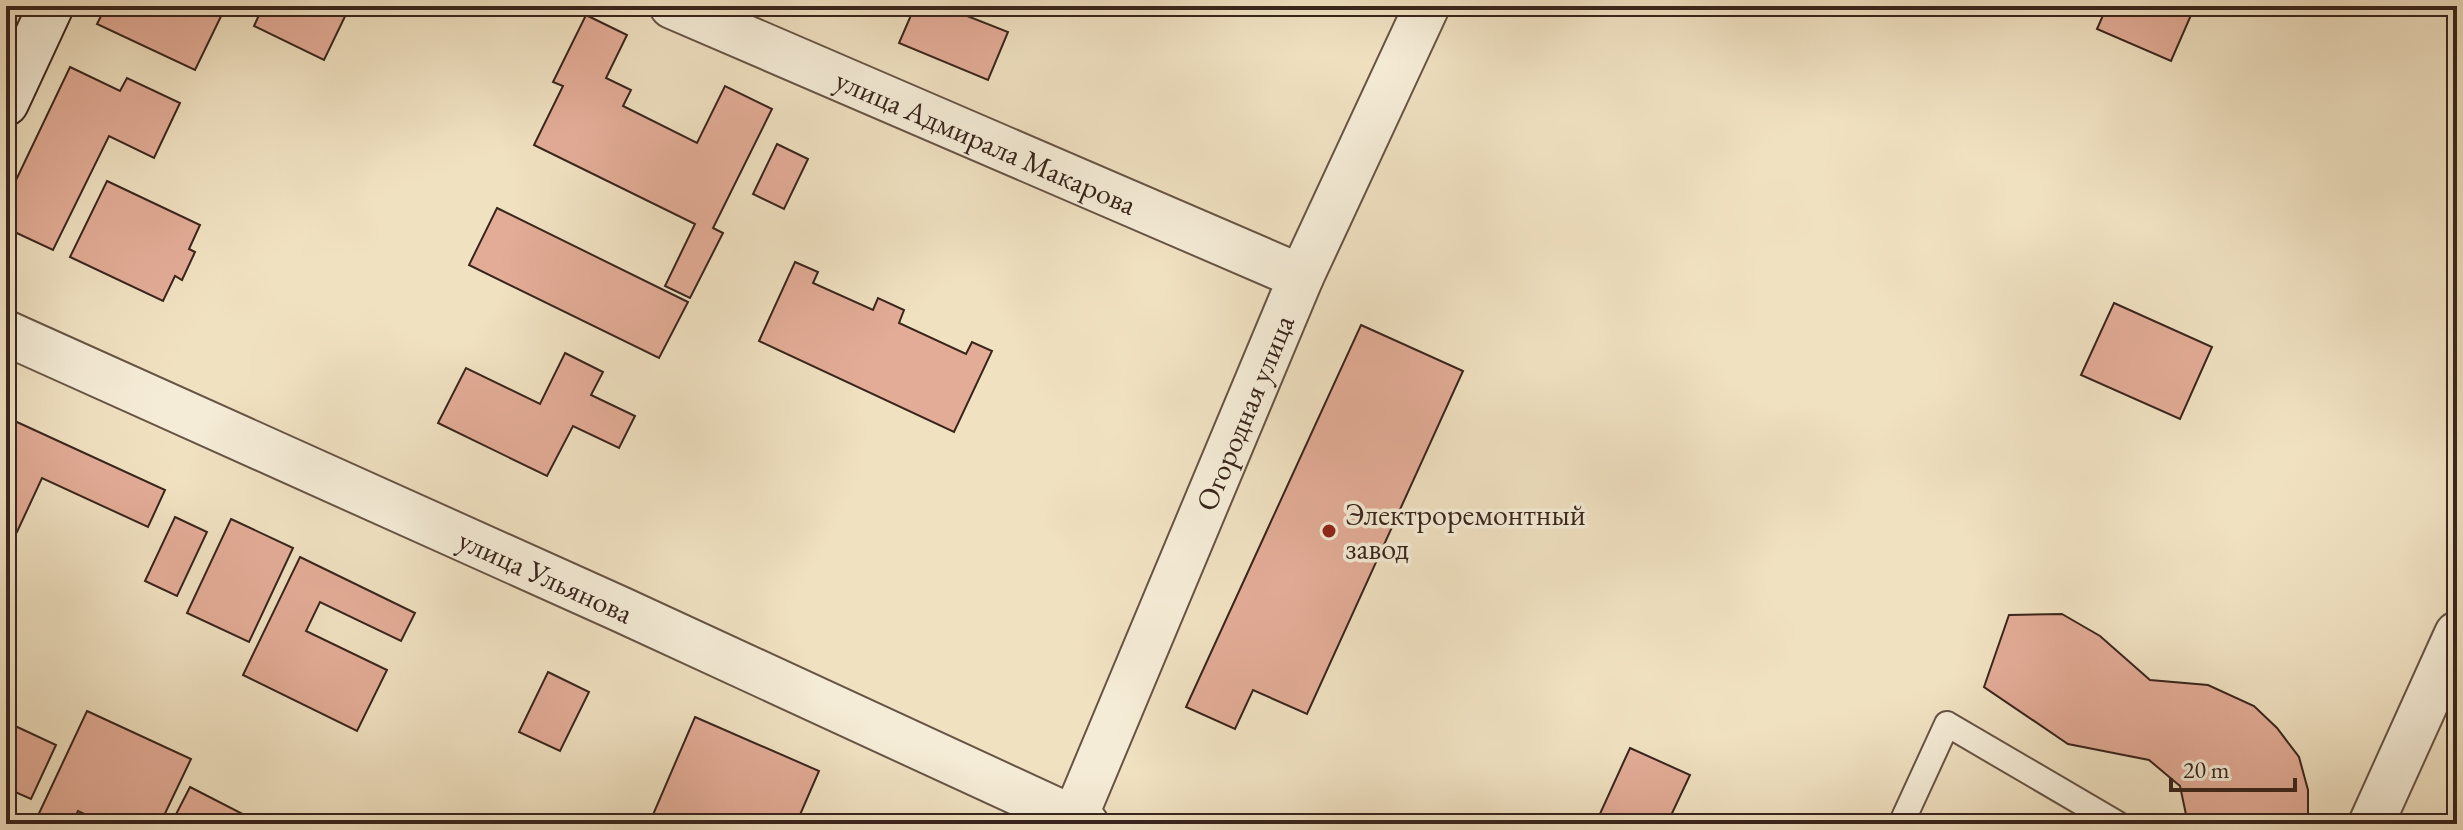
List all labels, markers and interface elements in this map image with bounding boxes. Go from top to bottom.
street label: улица Адмирала Макарова [830,59,1143,223]
street label: Огородная улица [1186,309,1303,516]
place label: Электроремонтный завод [1345,495,1586,568]
street label: улица Ульянова [452,520,640,632]
marker: Электроремонтный завод [1320,522,1338,540]
scale bar [2171,742,2295,792]
text: 20 m [2183,754,2230,785]

